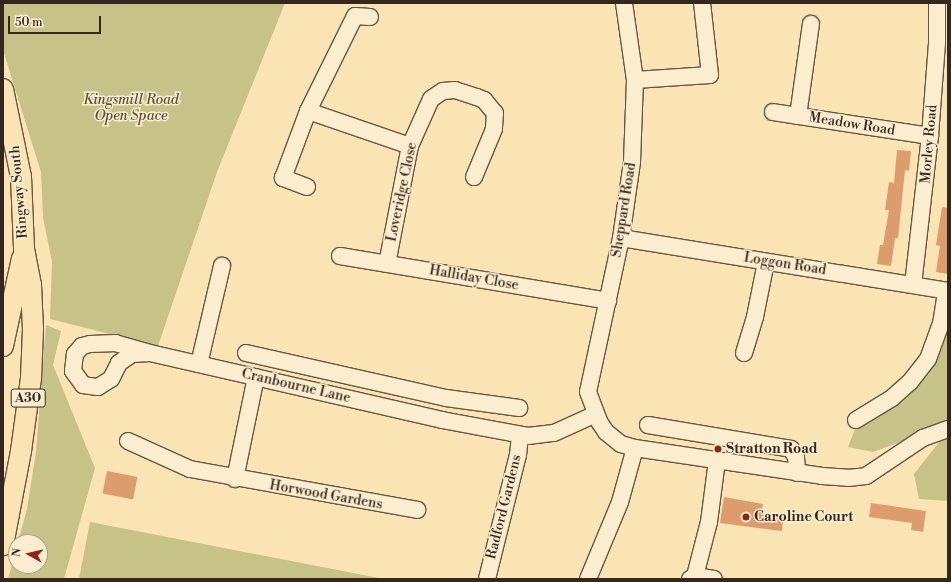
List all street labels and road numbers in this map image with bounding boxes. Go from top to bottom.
street label: Morley Road [917,104,941,184]
street label: Meadow Road [808,109,896,139]
street label: Loveridge Close [383,141,421,243]
street label: Ringway South [7,145,31,239]
street label: Sheppard Road [608,161,640,259]
street label: Loggon Road [743,249,827,279]
street label: Halliday Close [428,262,520,294]
street label: Cranbourne Lane [240,365,352,407]
road number: A30 [10,387,46,409]
street label: Radford Gardens [483,453,525,561]
street label: Horwood Gardens [268,477,384,513]

